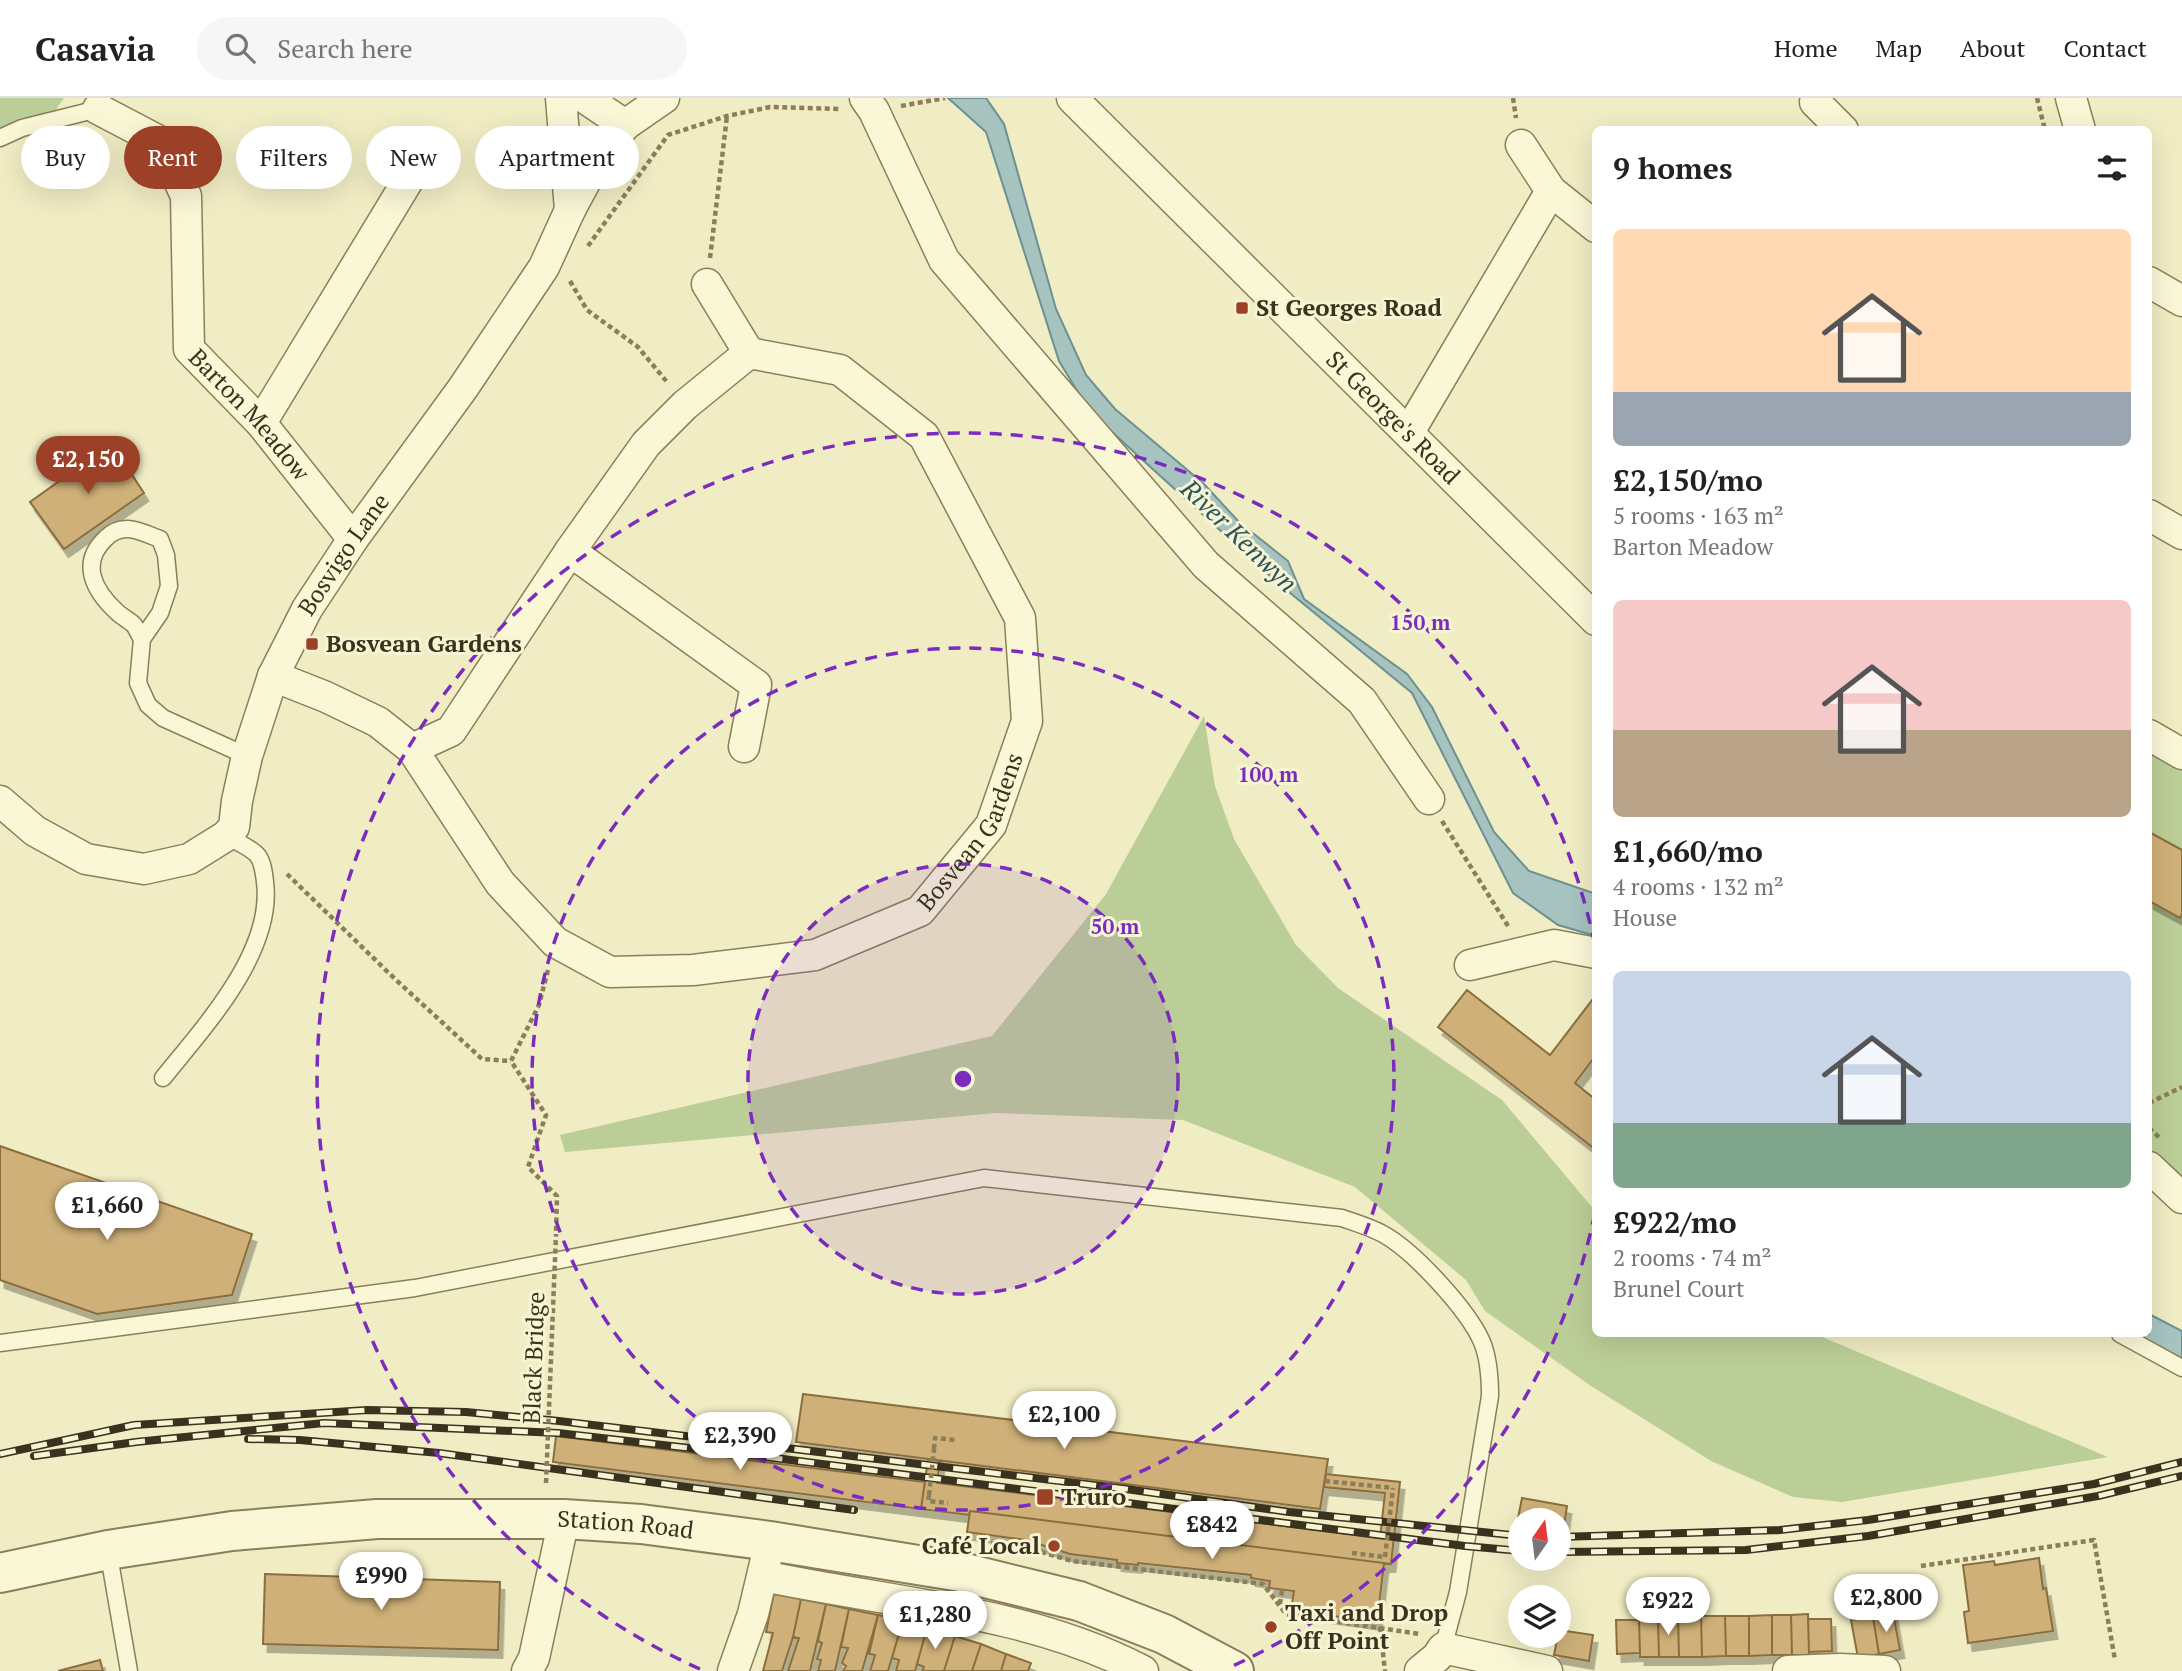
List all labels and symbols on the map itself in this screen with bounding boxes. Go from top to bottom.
place label: St Georges Road [1256,291,1442,323]
marker: St Georges Road [1234,300,1250,316]
street label: Barton Meadow [182,341,318,487]
street label: St George's Road [1320,343,1468,491]
pin: £2,150 [31,436,145,496]
water label: River Kenwyn [1173,471,1305,599]
street label: Bosvigo Lane [290,487,396,621]
text: 150 m [1390,608,1451,636]
place label: Bosvean Gardens [326,627,522,659]
marker: Bosvean Gardens [304,636,320,652]
street label: Bosvean Gardens [910,748,1030,917]
text: 100 m [1238,760,1299,788]
text: 50 m [1091,912,1140,940]
centre of rings [951,1067,975,1091]
pin: £1,660 [50,1182,164,1242]
street label: Black Bridge [515,1291,551,1425]
pin: £2,100 [1007,1392,1121,1451]
pin: £2,390 [683,1412,797,1472]
place label: Truro [1061,1480,1126,1512]
marker: Truro [1035,1487,1055,1507]
street label: Station Road [557,1502,696,1546]
pin: £842 [1171,1502,1253,1561]
north arrow [1508,1508,1572,1572]
place label: Café Local [922,1529,1040,1561]
marker: Café Local [1046,1538,1062,1554]
pin: £990 [340,1552,422,1612]
pin: £2,800 [1829,1574,1943,1634]
pin: £922 [1627,1578,1709,1637]
pin: £1,280 [878,1592,992,1651]
place label: Taxi and Drop Off Point [1285,1596,1448,1656]
marker: Taxi and Drop Off Point [1263,1619,1279,1635]

